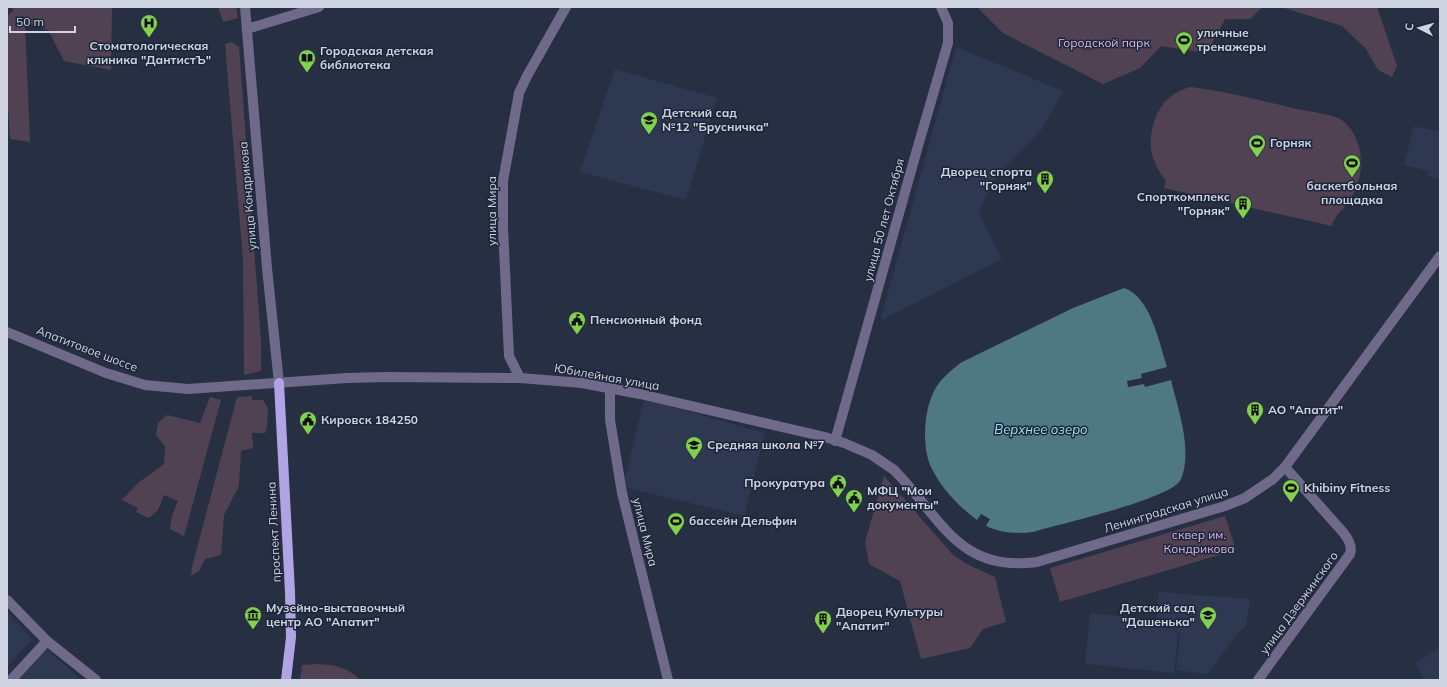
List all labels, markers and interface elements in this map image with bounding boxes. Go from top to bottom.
scale bar [10,8,75,34]
north arrow [1399,8,1439,48]
hospital icon: Стоматологическая клиника "ДантистЪ" [139,13,159,38]
text: 50 m [16,14,44,29]
text: С [1402,22,1416,31]
place label: уличные тренажеры [1197,25,1266,54]
sports icon: уличные тренажеры [1174,30,1194,55]
park label: Городской парк [1058,35,1150,50]
place label: Стоматологическая клиника "ДантистЪ" [87,38,211,67]
place label: Городская детская библиотека [320,43,434,72]
library icon: Городская детская библиотека [297,48,317,73]
place label: Детский сад №12 "Брусничка" [662,105,769,134]
school or university icon: Детский сад №12 "Брусничка" [639,110,659,135]
sports icon: Горняк [1247,133,1267,158]
place label: Горняк [1270,135,1312,150]
street label: улица Кондрикова [235,141,260,251]
sports icon: баскетбольная площадка [1342,153,1362,178]
street label: улица 50 лет Октября [860,157,907,283]
place label: Дворец спорта "Горняк" [941,164,1032,193]
building icon: Дворец спорта "Горняк" [1035,169,1055,194]
street label: улица Мира [484,176,499,246]
place label: баскетбольная площадка [1307,178,1397,207]
place label: Спорткомплекс "Горняк" [1137,189,1230,218]
building icon: Спорткомплекс "Горняк" [1233,194,1253,219]
public building icon: Пенсионный фонд [567,310,587,335]
place label: Пенсионный фонд [590,312,702,327]
street label: Апатитовое шоссе [34,322,140,375]
street label: Юбилейная улица [553,360,661,393]
building icon: АО "Апатит" [1245,400,1265,425]
place label: АО "Апатит" [1268,402,1343,417]
public building icon: Кировск 184250 [298,410,318,435]
place label: Кировск 184250 [321,412,418,427]
water label: Верхнее озеро [994,421,1088,437]
school or university icon: Средняя школа №7 [684,435,704,460]
place label: Средняя школа №7 [707,437,825,452]
public building icon: Прокуратура [828,473,848,498]
place label: Прокуратура [744,475,825,490]
sports icon: Khibiny Fitness [1281,478,1301,503]
place label: Khibiny Fitness [1304,480,1390,495]
street label: проспект Ленина [263,481,284,583]
place label: МФЦ "Мои документы" [867,483,939,512]
street label: Ленинградская улица [1102,483,1230,536]
public building icon: МФЦ "Мои документы" [844,488,864,513]
street label: улица Мира [630,496,661,568]
sports icon: бассейн Дельфин [666,511,686,536]
place label: бассейн Дельфин [689,513,797,528]
park label: сквер им. Кондрикова [1163,527,1235,556]
street label: улица Дзержинского [1256,548,1341,657]
place label: Музейно-выставочный центр АО "Апатит" [266,600,405,629]
place label: Детский сад "Дашенька" [1120,600,1195,629]
place label: Дворец Культуры "Апатит" [836,604,943,633]
museum icon: Музейно-выставочный центр АО "Апатит" [243,605,263,630]
school or university icon: Детский сад "Дашенька" [1198,605,1218,630]
building icon: Дворец Культуры "Апатит" [813,609,833,634]

